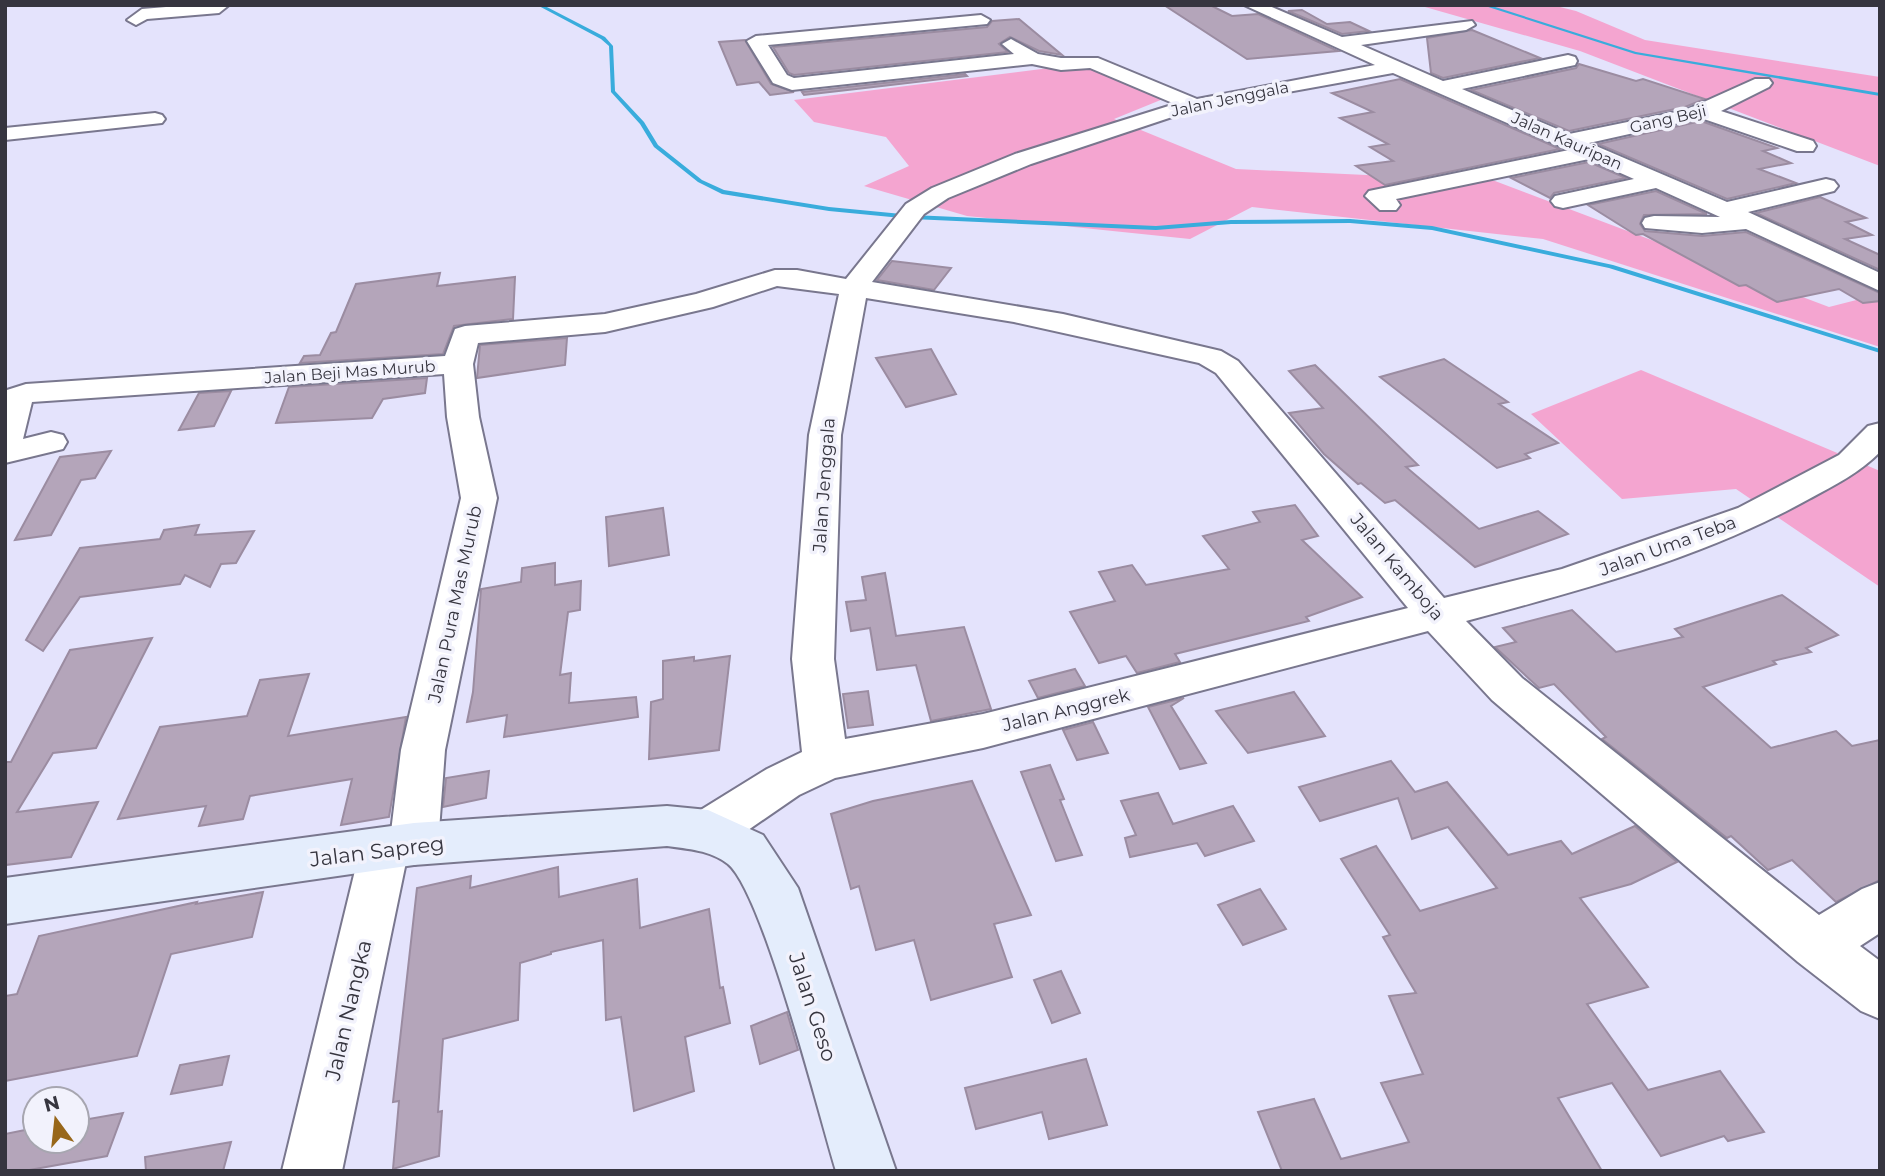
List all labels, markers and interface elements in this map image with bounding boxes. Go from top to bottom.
street label: Jalan Jenggala [1168,77,1291,121]
street label: Gang Beji [1628,101,1708,137]
street label: Jalan Kauripan [1508,108,1625,174]
street label: Jalan Beji Mas Murub [263,357,436,388]
street label: Jalan Jenggala [808,417,840,554]
street label: Jalan Pura Mas Murub [423,503,487,706]
street label: Jalan Kamboja [1345,508,1448,625]
street label: Jalan Uma Teba [1596,511,1739,581]
street label: Jalan Anggrek [999,684,1132,737]
street label: Jalan Sapreg [307,830,446,872]
street label: Jalan Nangka [319,937,376,1084]
street label: Jalan Geso [783,948,842,1065]
north arrow [21,1085,91,1155]
text: N [41,1091,62,1117]

